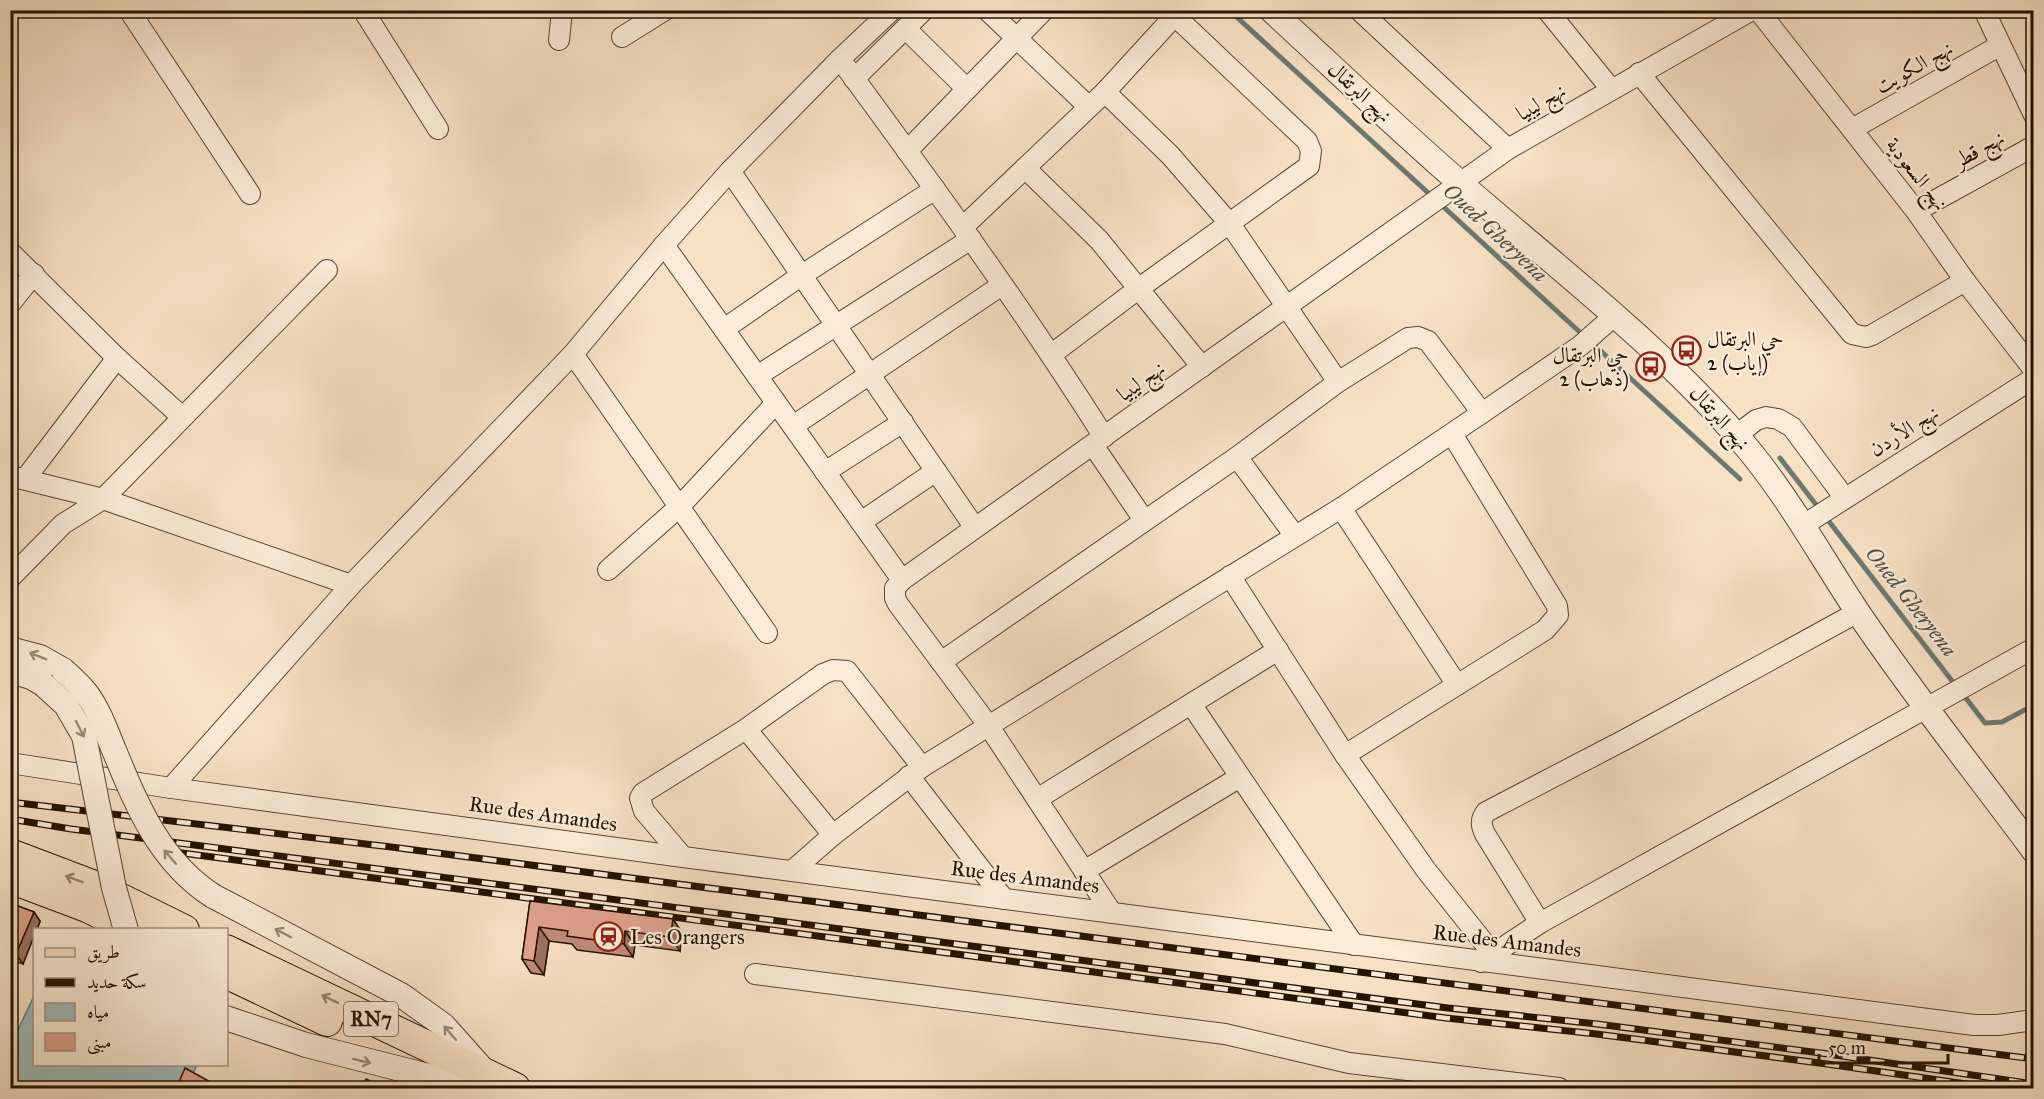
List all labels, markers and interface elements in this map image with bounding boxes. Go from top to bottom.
street label: نهج الكويت [1871,35,1960,104]
street label: نهج البرتقال [1318,56,1397,133]
street label: نهج ليبيا [1512,78,1573,132]
street label: نهج قطر [1947,125,2012,180]
street label: نهج السعودية [1876,132,1954,219]
water label: Oued Gheryena [1438,177,1553,288]
place label: حي البرتقال 2 (إياب) [1707,326,1784,377]
bus stop icon: حي البرتقال 2 (إياب) [1670,335,1702,367]
place label: حي البرتقال 2 (ذهاب) [1552,342,1629,392]
bus stop icon: حي البرتقال 2 (ذهاب) [1634,351,1666,383]
street label: نهج ليبيا [1112,355,1174,412]
street label: نهج البرتقال [1680,380,1756,460]
street label: نهج الأردن [1863,398,1947,468]
water label: Oued Gheryena [1860,541,1963,662]
one-way arrow [29,650,48,661]
one-way arrow [74,720,86,737]
street label: Rue des Amandes [467,791,619,837]
one-way arrow [163,850,177,865]
street label: Rue des Amandes [949,855,1101,899]
one-way arrow [65,872,84,883]
street label: Rue des Amandes [1431,919,1583,963]
station icon: Les Orangers [593,921,625,953]
place label: Les Orangers [630,924,745,950]
one-way arrow [274,926,292,938]
legend [33,928,228,1066]
text: طريق [87,941,120,964]
text: سكة حديد [87,971,147,993]
one-way arrow [321,993,339,1005]
text: مياه [87,1001,109,1023]
road number: RN7 [344,1002,398,1036]
one-way arrow [443,1025,457,1041]
scale bar [1819,1027,1948,1065]
text: مبنى [87,1031,112,1055]
text: 50 m [1828,1037,1866,1059]
one-way arrow [353,1055,372,1067]

